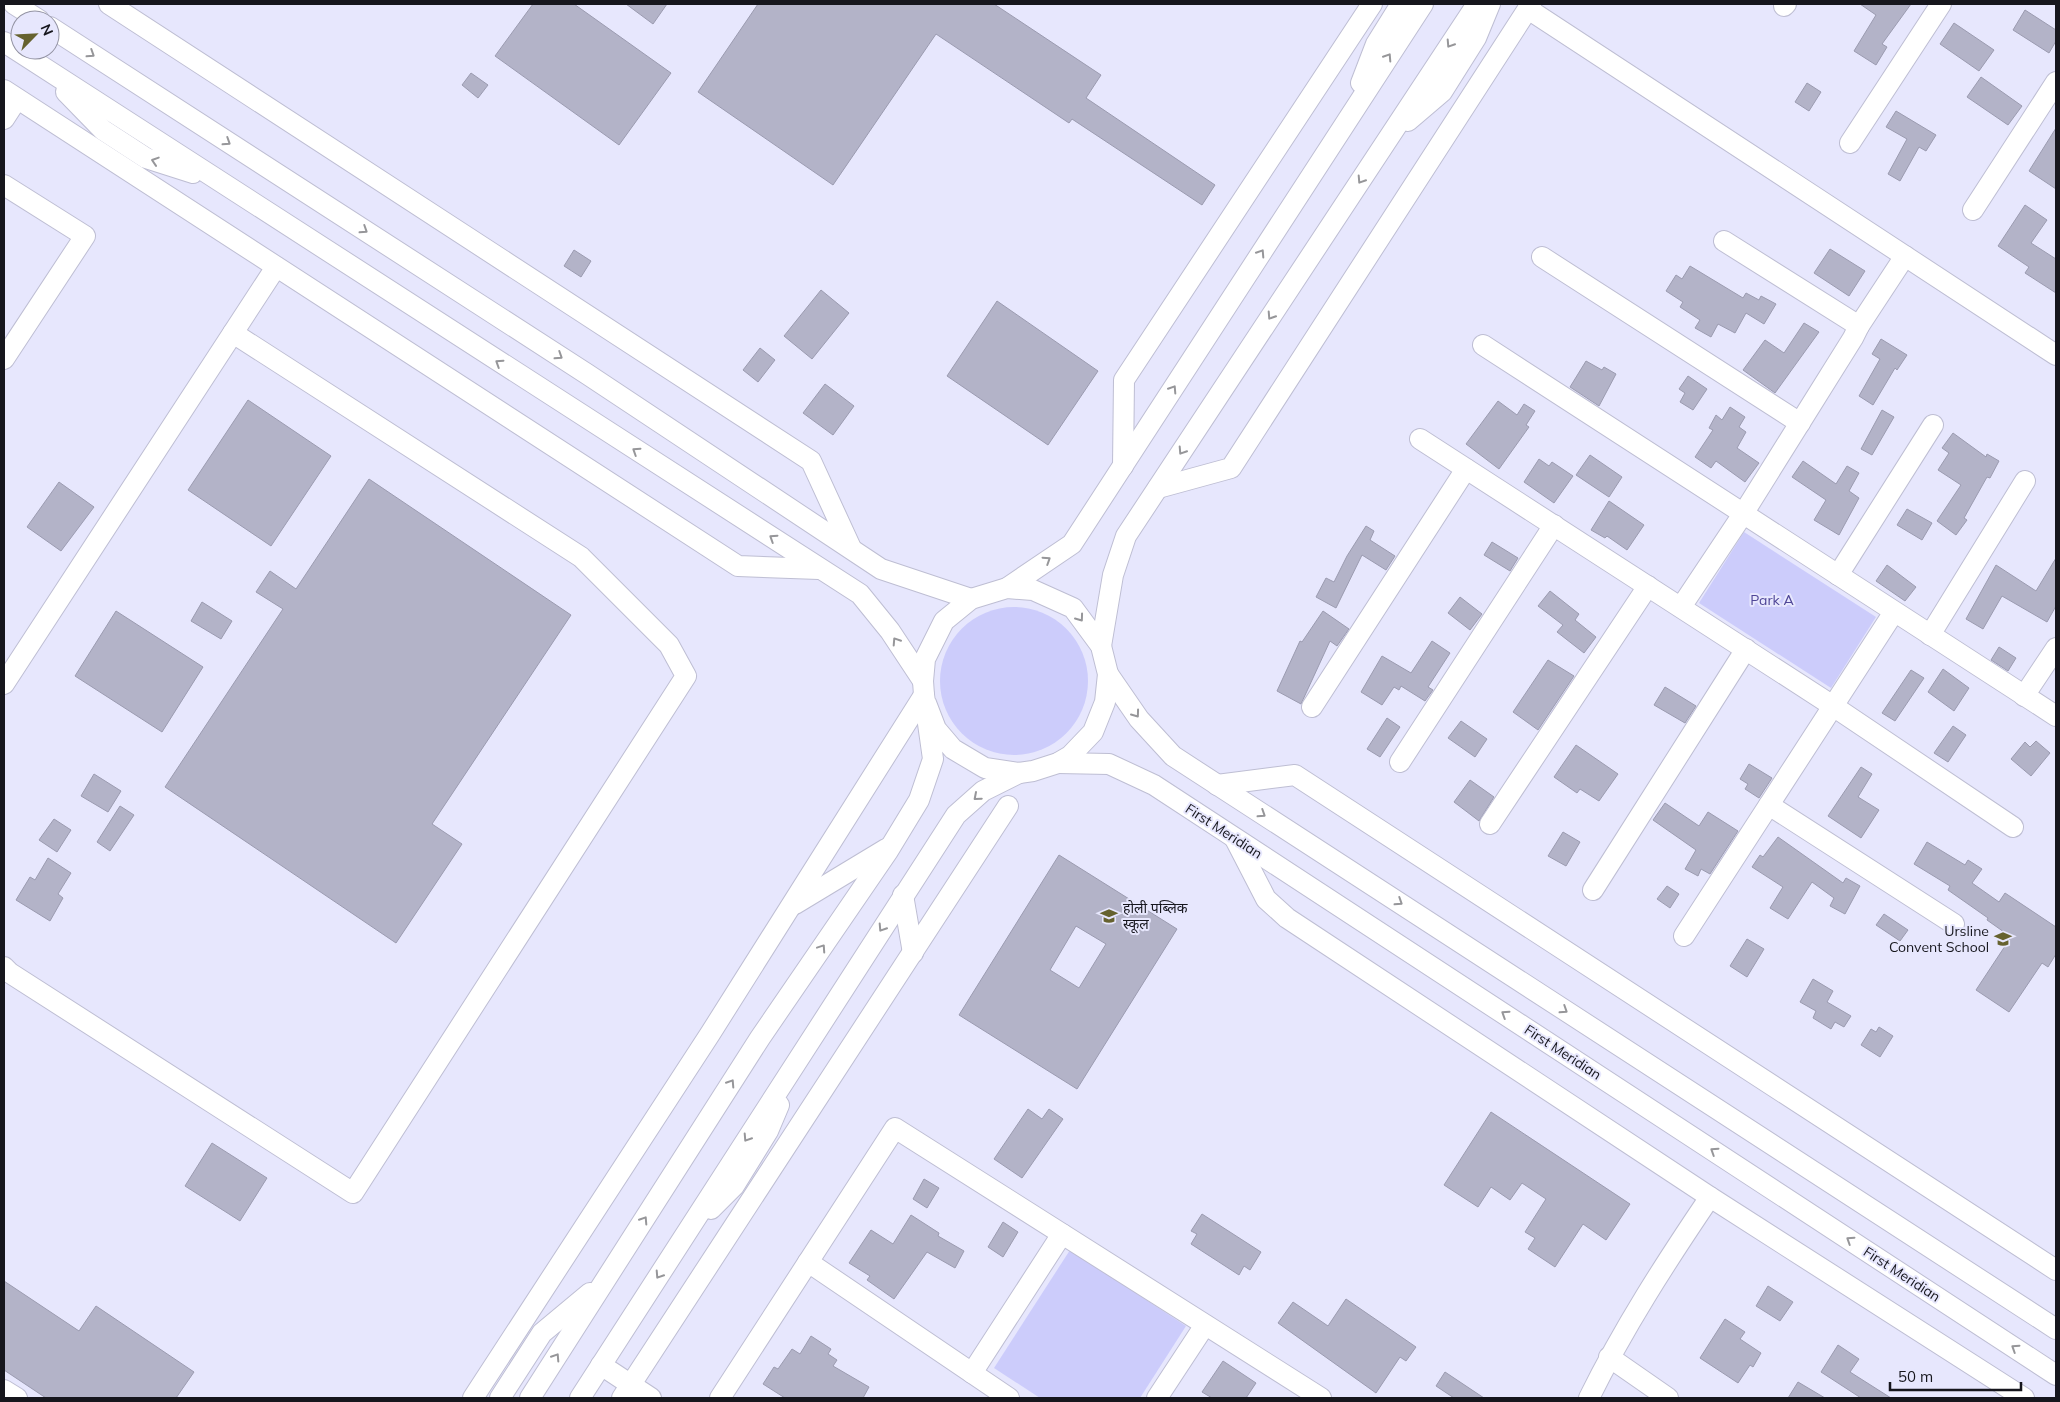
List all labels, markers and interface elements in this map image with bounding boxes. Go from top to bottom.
north arrow [10,10,60,60]
text: N [37,21,57,38]
one-way arrow [1447,39,1457,48]
one-way arrow [86,47,95,57]
one-way arrow [1381,54,1391,63]
one-way arrow [222,136,231,145]
one-way arrow [152,157,160,167]
one-way arrow [1358,174,1367,184]
one-way arrow [358,224,368,233]
one-way arrow [1255,249,1264,258]
one-way arrow [1268,311,1278,320]
one-way arrow [554,350,563,359]
one-way arrow [496,360,505,369]
one-way arrow [1167,385,1176,395]
one-way arrow [1179,446,1188,455]
one-way arrow [632,448,642,457]
one-way arrow [769,535,778,545]
one-way arrow [1042,557,1051,567]
park label: Park A [1750,591,1794,609]
one-way arrow [1074,612,1083,622]
one-way arrow [893,637,903,646]
one-way arrow [1130,708,1138,717]
one-way arrow [973,791,982,800]
street label: First Meridian [1182,799,1266,863]
one-way arrow [1257,808,1266,817]
one-way arrow [1393,896,1402,906]
place label: होली पब्लिक स्कूल [1123,899,1188,934]
school or university icon: होली पब्लिक स्कूल [1099,906,1119,926]
one-way arrow [879,922,888,931]
place label: Ursline Convent School [1889,922,1989,956]
school or university icon: Ursline Convent School [1993,929,2013,949]
one-way arrow [816,944,825,954]
one-way arrow [1559,1004,1568,1013]
one-way arrow [1501,1011,1510,1021]
street label: First Meridian [1521,1020,1605,1084]
one-way arrow [725,1080,735,1089]
one-way arrow [744,1132,753,1142]
one-way arrow [1711,1148,1720,1157]
one-way arrow [638,1217,647,1226]
one-way arrow [1847,1237,1856,1246]
street label: First Meridian [1860,1242,1944,1306]
one-way arrow [656,1269,666,1278]
one-way arrow [2012,1345,2021,1355]
one-way arrow [550,1354,560,1363]
scale bar [1890,1360,2021,1392]
text: 50 m [1898,1367,1933,1386]

